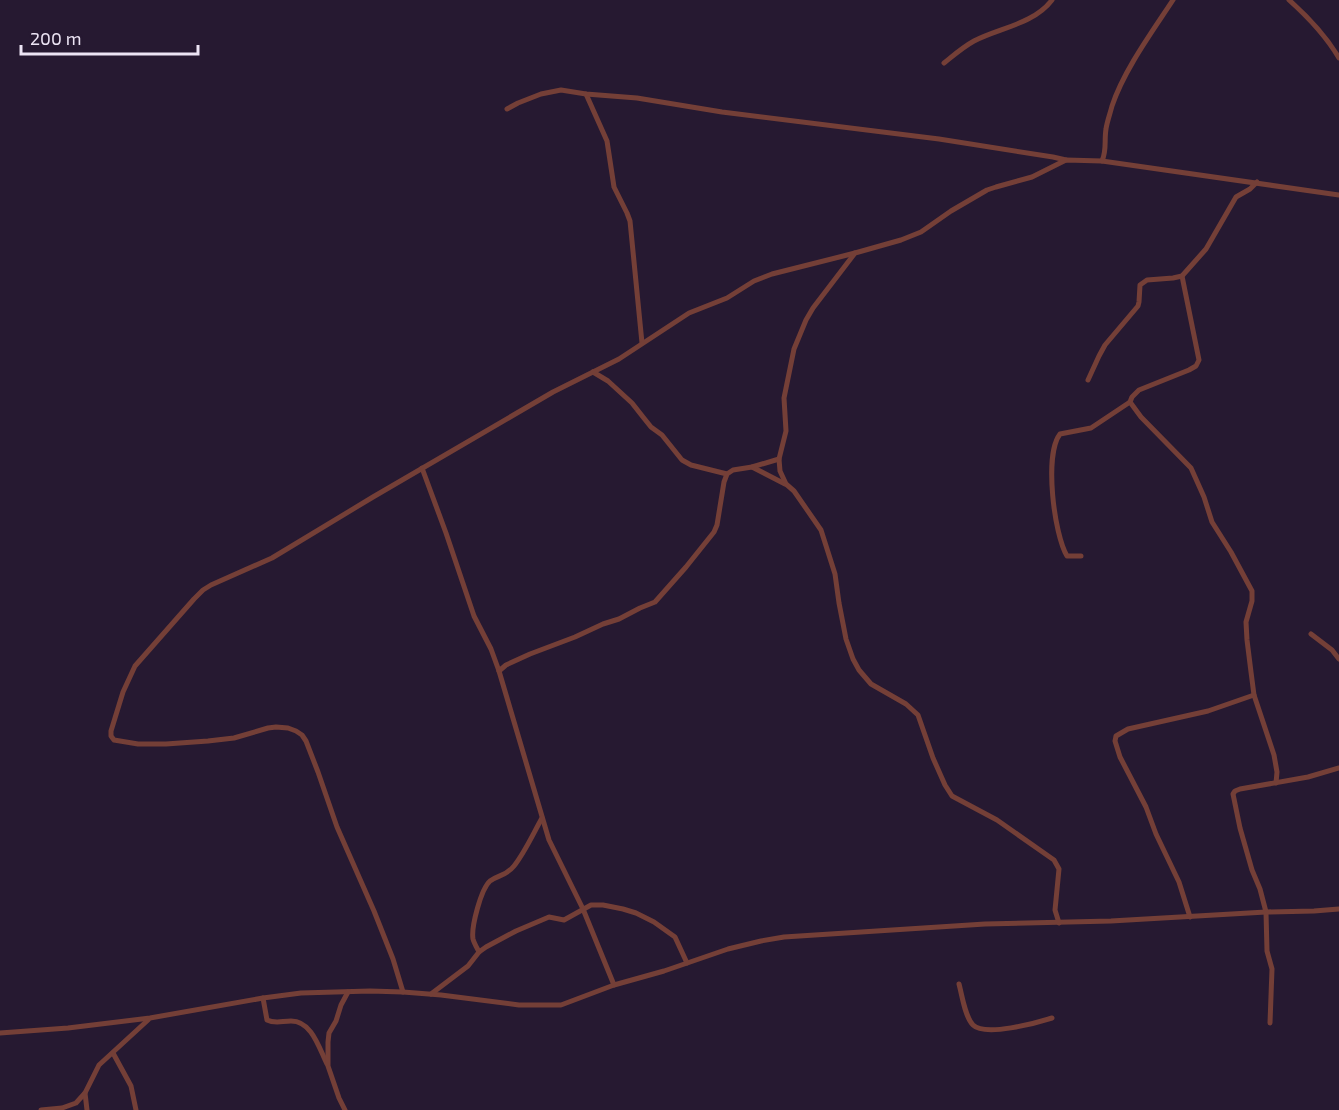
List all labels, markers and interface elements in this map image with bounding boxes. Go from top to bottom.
scale bar [21,18,198,56]
text: 200 m [30,27,82,49]

